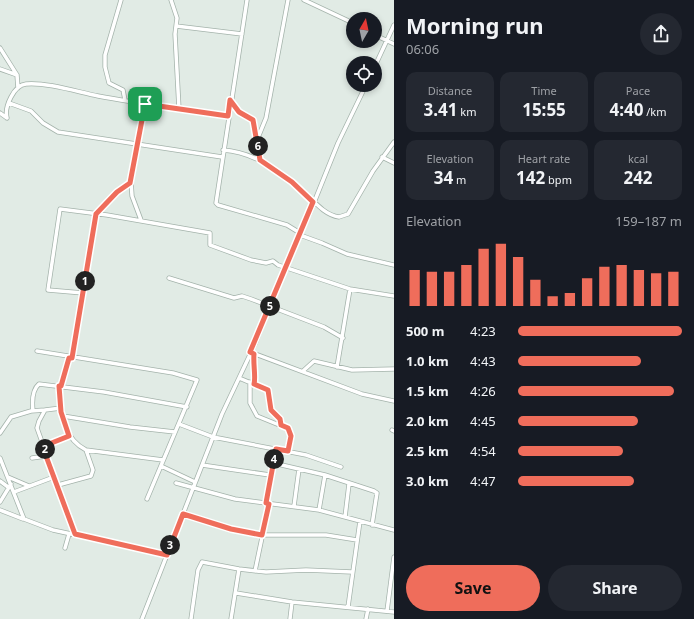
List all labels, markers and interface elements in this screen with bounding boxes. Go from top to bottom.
text: Morning run [406,10,544,40]
north arrow [346,12,382,48]
map controls [346,12,382,92]
button: share [640,13,682,55]
text: 06:06 [406,40,439,58]
button: locate [346,56,382,92]
text: Distance [428,83,472,98]
text: Time [531,83,557,98]
text: Pace [626,83,650,98]
pin [128,87,162,121]
icon: arrive [134,93,156,115]
text: 3.41 [424,98,457,121]
text: 15:55 [522,98,566,121]
text: 4:40 [609,98,643,121]
text: km [457,104,476,119]
text: /km [643,104,667,119]
pin: 6 [248,136,268,156]
text: 6 [255,138,261,153]
text: Elevation [427,151,473,166]
text: Heart rate [518,151,570,166]
text: kcal [628,151,648,166]
text: 34 [434,166,453,189]
text: 142 [516,166,545,189]
text: 242 [623,166,653,189]
text: m [453,172,466,187]
text: bpm [545,172,572,187]
text: Elevation [406,212,462,230]
text: 159–187 m [615,212,682,230]
pin: 1 [75,271,95,291]
text: 1 [82,273,88,288]
pin: 5 [260,296,280,316]
text: 5 [267,298,273,313]
text: 500 m [406,322,444,340]
text: 4:23 [470,322,496,340]
text: 1.0 km [406,352,449,370]
text: 4:43 [470,352,496,370]
text: 1.5 km [406,382,449,400]
text: 4:26 [470,382,496,400]
text: 2.0 km [406,412,449,430]
text: 4:45 [470,412,496,430]
pin: 2 [35,439,55,459]
text: 2 [42,441,48,456]
text: 2.5 km [406,442,449,460]
text: 4:54 [470,442,496,460]
pin: 4 [264,449,284,469]
text: 4 [271,451,277,466]
text: 3.0 km [406,472,449,490]
text: 4:47 [470,472,496,490]
pin: 3 [160,535,180,555]
text: 3 [167,537,173,552]
button: Save [406,565,540,611]
button: Share [548,565,682,611]

